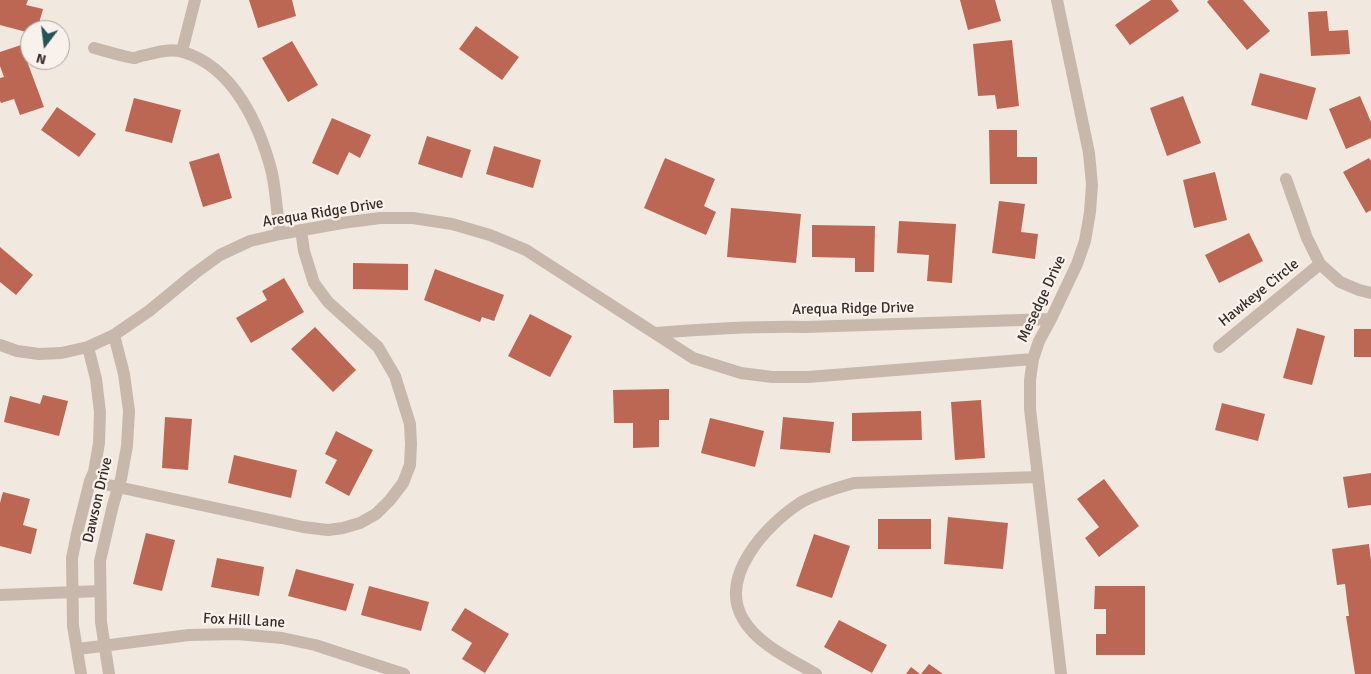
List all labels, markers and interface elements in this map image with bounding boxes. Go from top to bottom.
north arrow [20,20,70,70]
text: N [34,50,48,68]
street label: Arequa Ridge Drive [261,195,385,231]
street label: Mesedge Drive [1014,253,1070,345]
street label: Hawkeye Circle [1215,255,1303,331]
street label: Arequa Ridge Drive [792,299,914,319]
street label: Dawson Drive [79,455,117,545]
street label: Fox Hill Lane [202,610,286,632]

